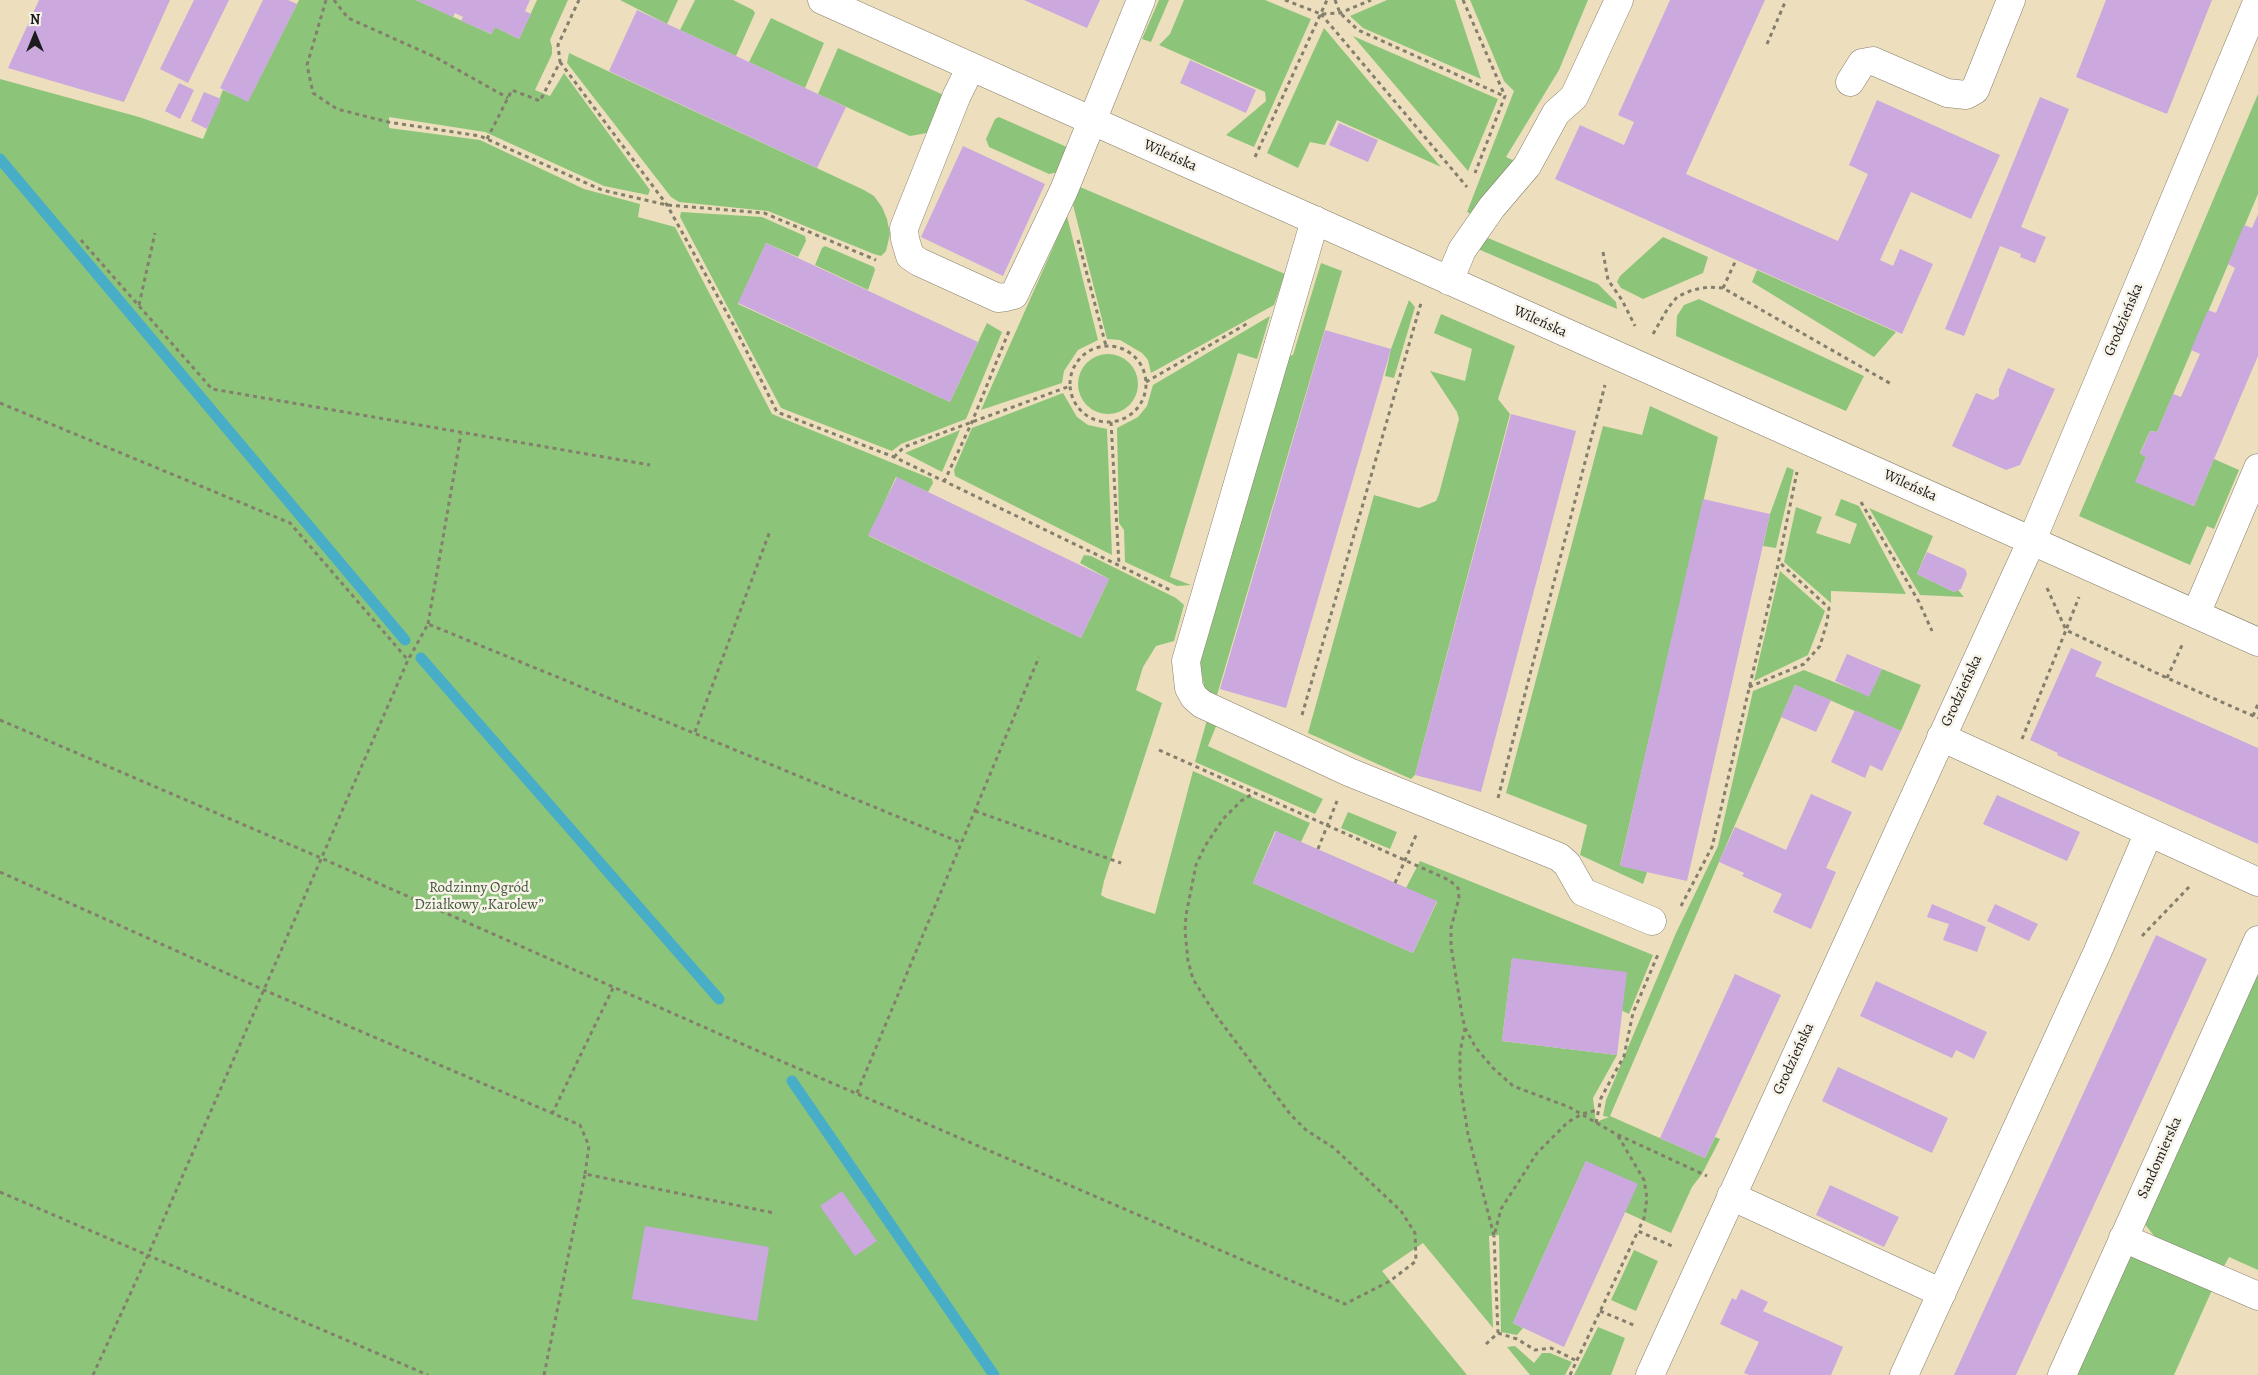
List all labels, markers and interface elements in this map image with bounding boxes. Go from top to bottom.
north arrow [10,10,60,60]
text: N [30,10,40,29]
street label: Wileńska [1140,136,1200,176]
street label: Grodzieńska [2101,281,2147,359]
street label: Wileńska [1510,302,1570,342]
street label: Wileńska [1880,466,1940,506]
street label: Grodzieńska [1938,652,1986,730]
park label: Rodzinny Ogród Działkowy „Karolew” [414,879,544,914]
street label: Grodzieńska [1770,1020,1818,1098]
street label: Sandomierska [2134,1114,2186,1202]

